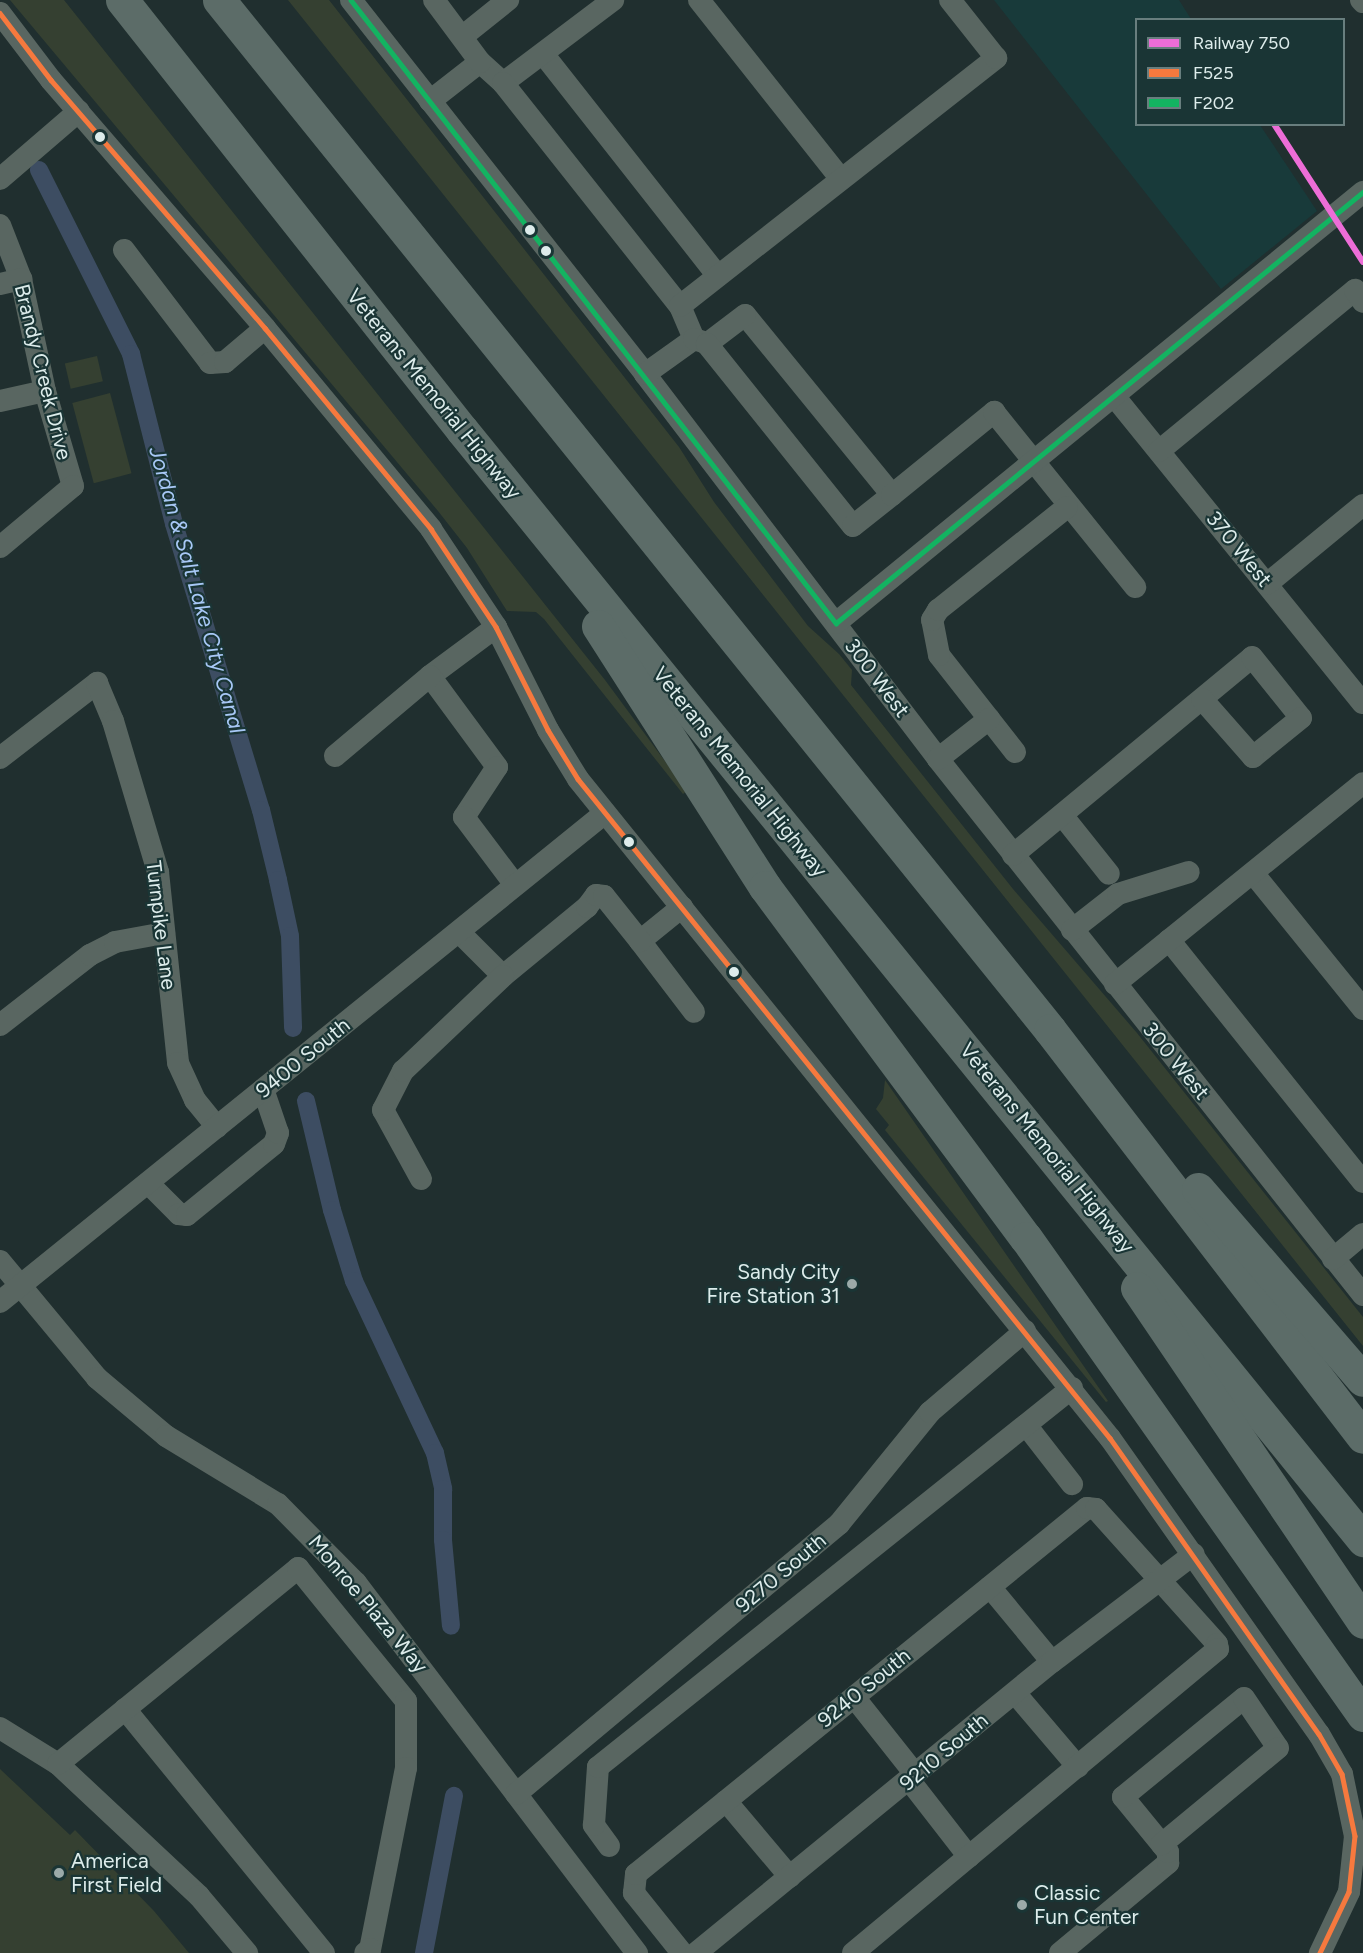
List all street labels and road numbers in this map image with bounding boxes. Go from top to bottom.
street label: Brandy Creek Drive [9,282,77,462]
street label: Veterans Memorial Highway [341,284,527,504]
street label: 370 West [1201,506,1277,592]
street label: 300 West [839,634,915,722]
street label: Veterans Memorial Highway [647,662,833,882]
street label: Turnpike Lane [141,859,181,991]
street label: 9400 South [251,1012,355,1104]
street label: 300 West [1137,1017,1215,1105]
street label: Veterans Memorial Highway [954,1038,1140,1258]
street label: 9270 South [731,1528,831,1618]
street label: Monroe Plaza Way [303,1530,433,1678]
street label: 9240 South [813,1643,915,1733]
street label: 9210 South [895,1708,993,1796]

